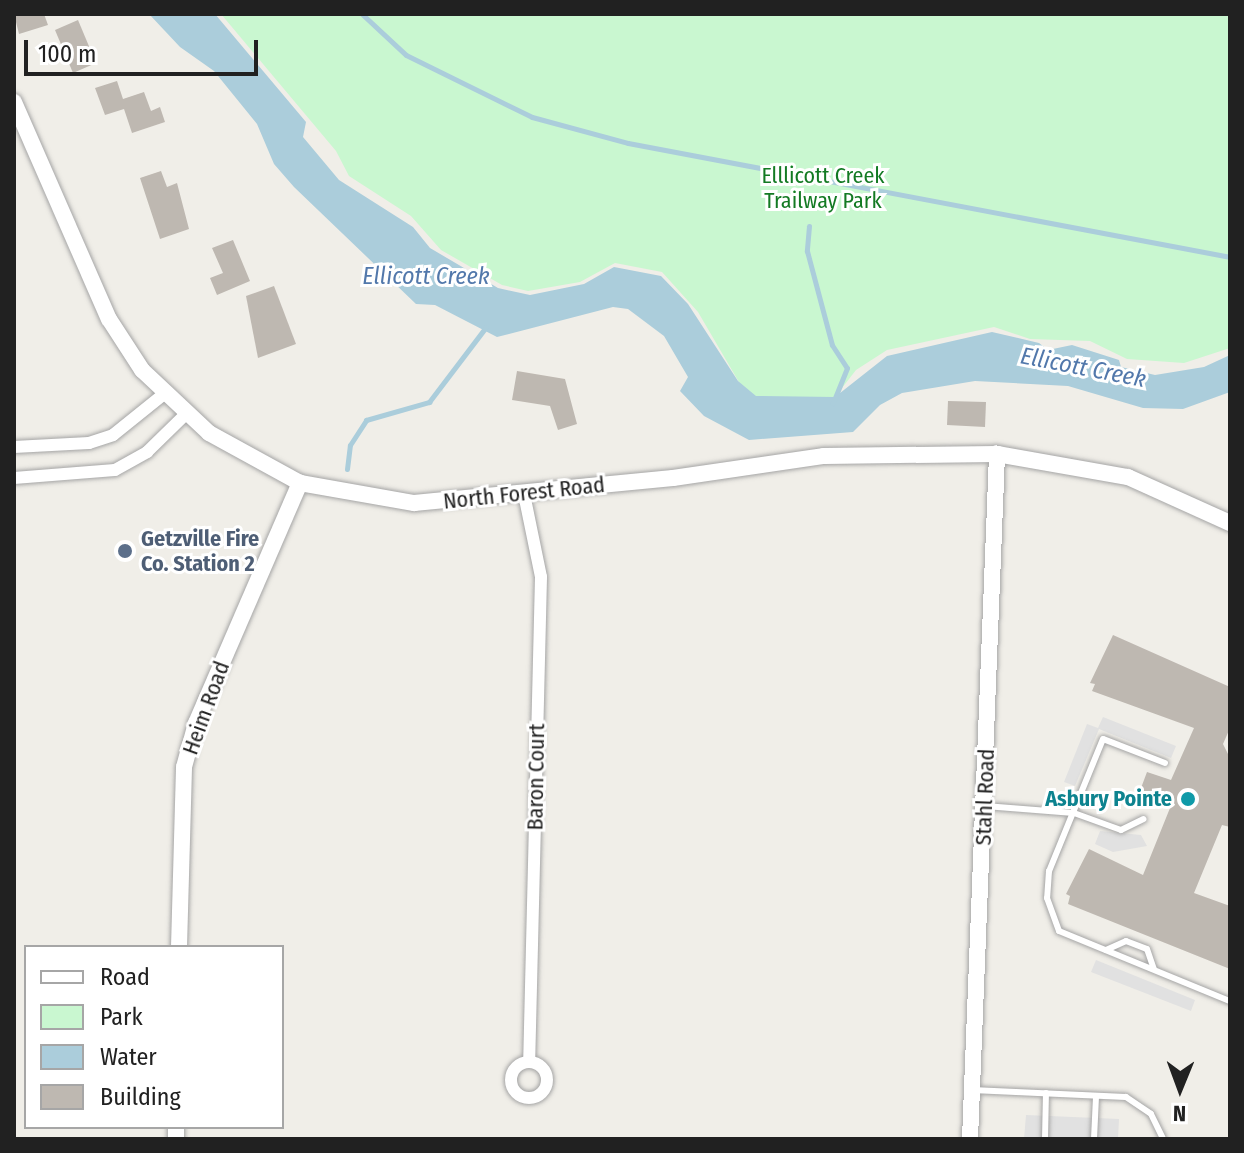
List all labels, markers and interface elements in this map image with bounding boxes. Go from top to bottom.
scale bar [28,24,262,74]
text: 100 m [38,40,96,68]
park label: Elllicott Creek Trailway Park [761,162,885,214]
water label: Ellicott Creek [362,263,490,291]
water label: Ellicott Creek [1018,342,1148,394]
street label: North Forest Road [442,471,606,515]
place label: Getzville Fire Co. Station 2 [141,525,259,576]
marker: Getzville Fire Co. Station 2 [116,542,134,560]
street label: Heim Road [177,658,235,758]
street label: Baron Court [522,723,550,831]
street label: Stahl Road [970,748,1000,846]
place label: Asbury Pointe [1045,786,1172,812]
marker: Asbury Pointe [1179,790,1197,808]
legend [24,945,284,1129]
text: Road [100,963,150,991]
text: Park [100,1003,143,1031]
text: Water [100,1043,157,1071]
north arrow [1140,1049,1220,1129]
text: Building [100,1083,181,1111]
text: N [1173,1100,1186,1127]

